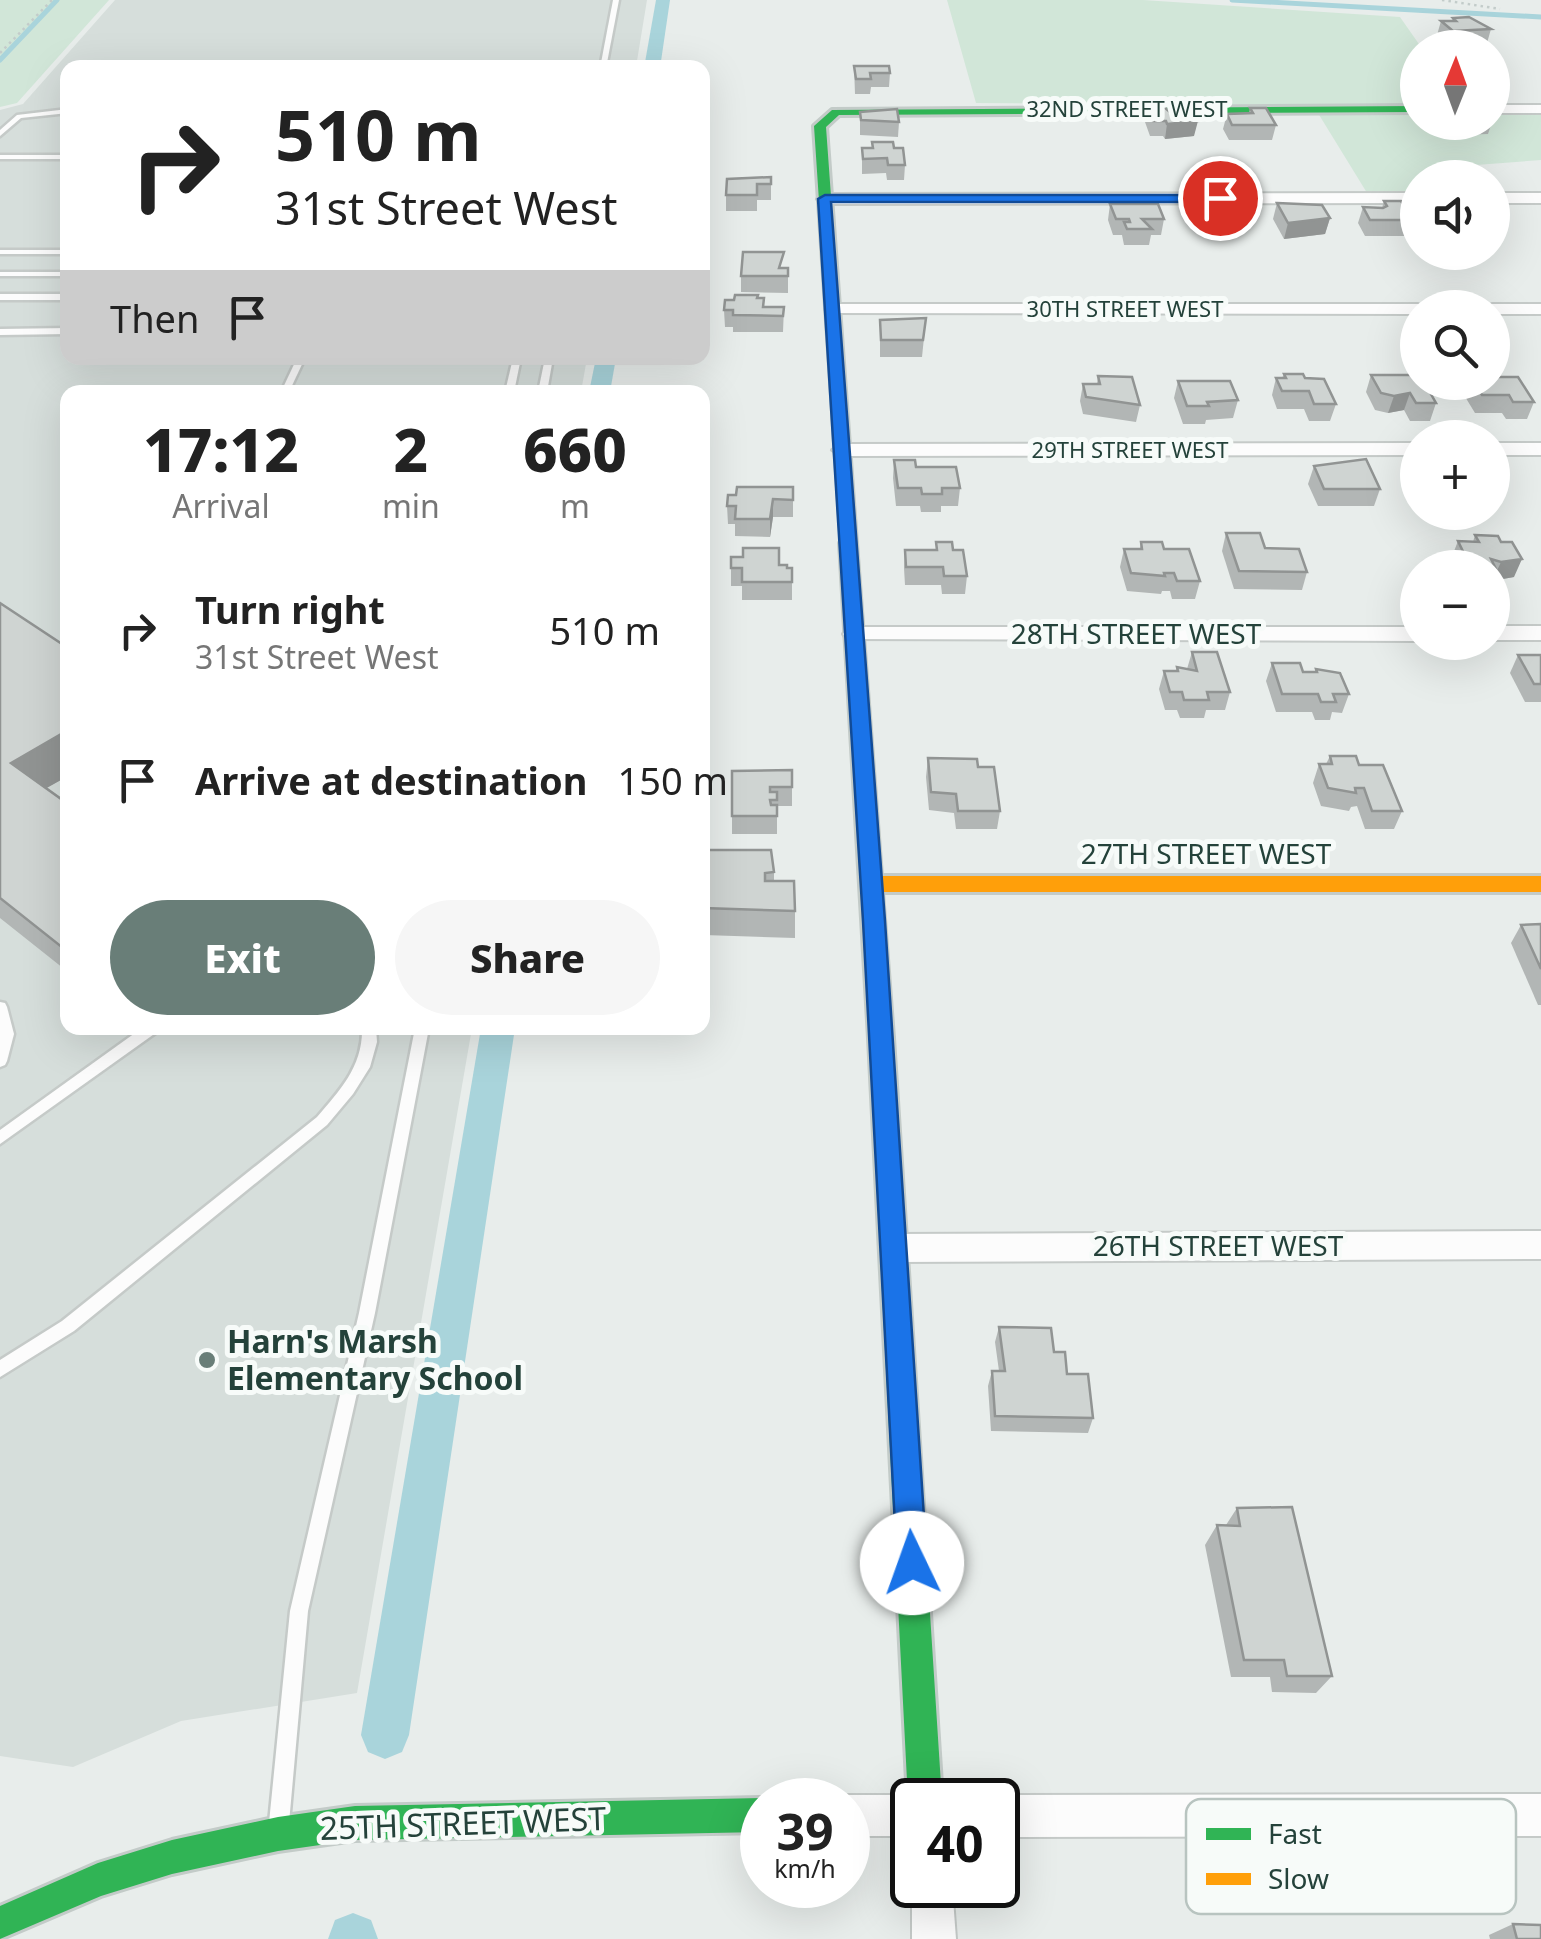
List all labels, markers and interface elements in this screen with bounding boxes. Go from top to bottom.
north arrow [1400,30,1510,140]
map controls [1400,30,1510,660]
text: 510 m [275,86,482,182]
street label: 32ND STREET WEST [1026,93,1228,123]
icon: right [110,100,240,230]
pin [1178,156,1263,241]
button: sound [1400,160,1510,270]
icon: arrive [1193,171,1248,226]
text: 31st Street West [275,177,617,238]
icon: arrive [220,290,275,345]
button: search [1400,290,1510,400]
text: Then [110,292,200,344]
street label: 30TH STREET WEST [1027,293,1223,323]
text: 17:12 [143,408,299,490]
text: 2 [394,408,428,490]
text: 660 [523,408,627,490]
button: + [1400,420,1510,530]
street label: 29TH STREET WEST [1032,434,1228,464]
text: Arrival [172,484,270,527]
text: min [382,484,440,527]
text: m [560,484,590,527]
button: − [1400,550,1510,660]
text: Turn right [195,583,385,635]
icon: right [110,603,165,658]
text: 510 m [549,604,660,656]
street label: 28TH STREET WEST [1011,614,1262,652]
text: 31st Street West [195,635,439,678]
icon: arrive [110,753,165,808]
text: Arrive at destination [195,754,587,806]
text: 150 m [617,754,728,806]
street label: 27TH STREET WEST [1081,834,1332,872]
button: Exit [110,900,375,1015]
button: Share [395,900,660,1015]
street label: 26TH STREET WEST [1093,1226,1344,1264]
place label: Harn's Marsh Elementary School [227,1319,523,1399]
marker: Harn's Marsh Elementary School [196,1349,218,1371]
position arrow [860,1511,964,1615]
speed limit sign: 40 [890,1778,1020,1908]
street label: 25TH STREET WEST [319,1796,607,1849]
text: 39 [776,1797,834,1865]
legend [1186,1799,1516,1914]
text: Fast [1268,1814,1322,1852]
text: km/h [774,1851,836,1885]
text: Slow [1268,1859,1329,1897]

